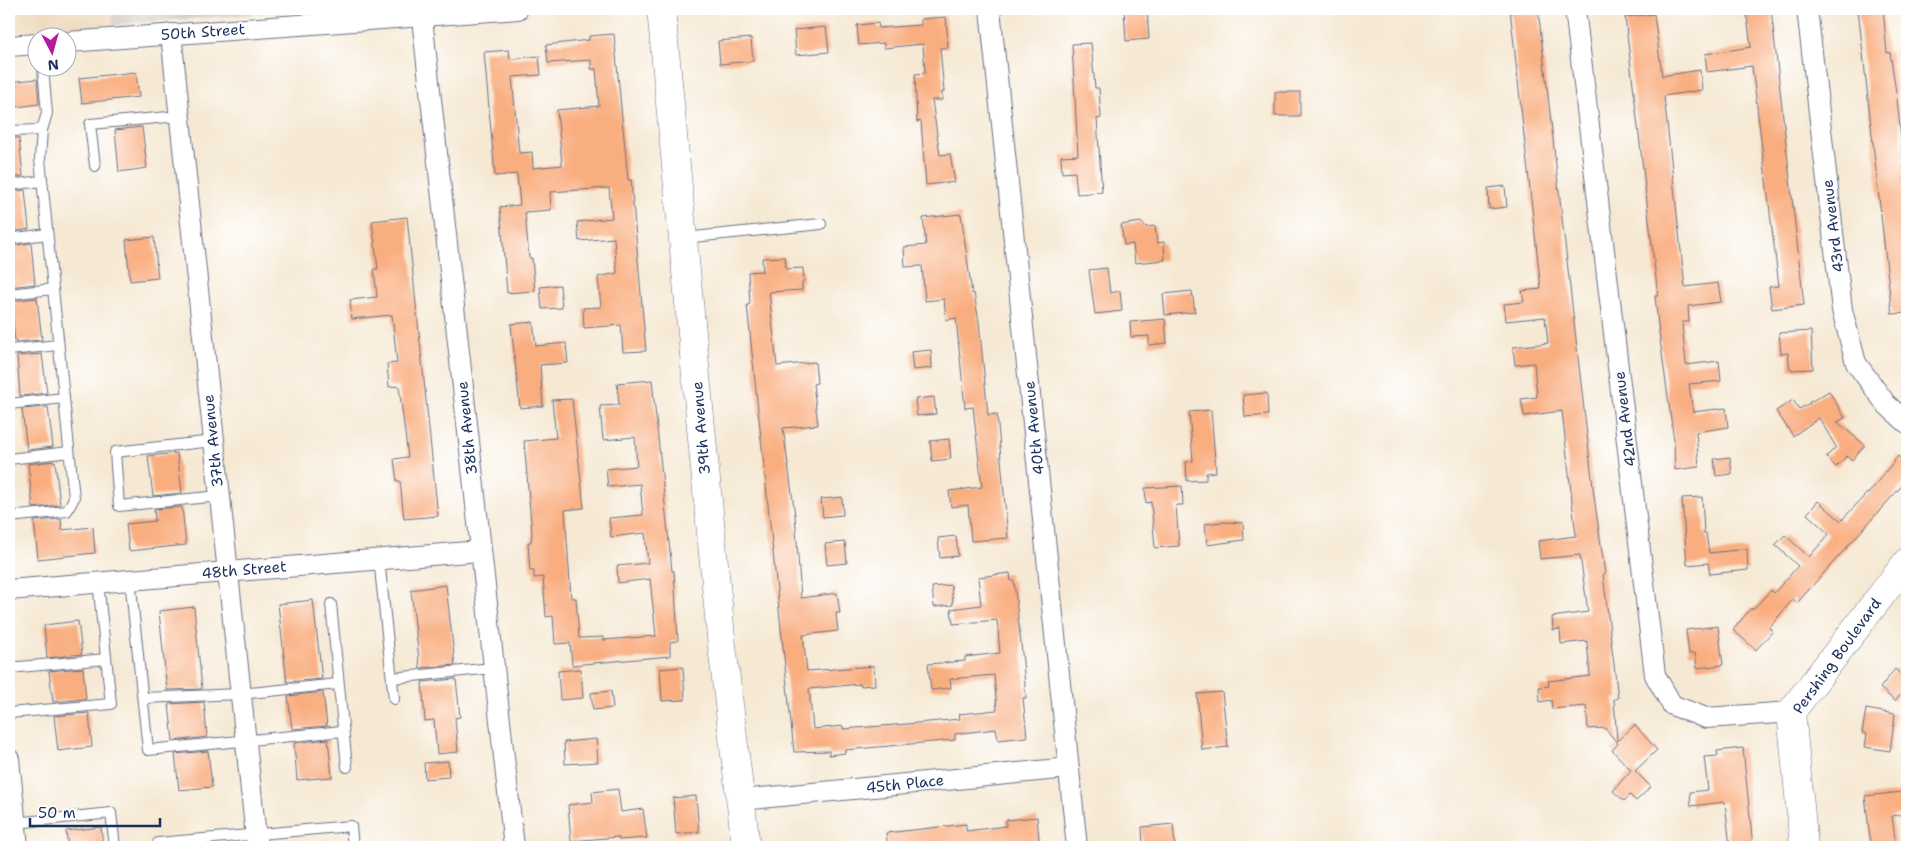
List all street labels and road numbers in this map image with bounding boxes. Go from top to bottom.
street label: 50th Street [160,19,246,45]
street label: 43rd Avenue [1817,178,1849,274]
street label: 42nd Avenue [1609,370,1641,468]
street label: 38th Avenue [452,380,482,476]
street label: 39th Avenue [687,380,715,476]
street label: 40th Avenue [1019,380,1049,476]
street label: 37th Avenue [198,394,228,488]
street label: 48th Street [201,556,287,584]
street label: Pershing Boulevard [1788,594,1886,718]
street label: 45th Place [865,770,945,798]

